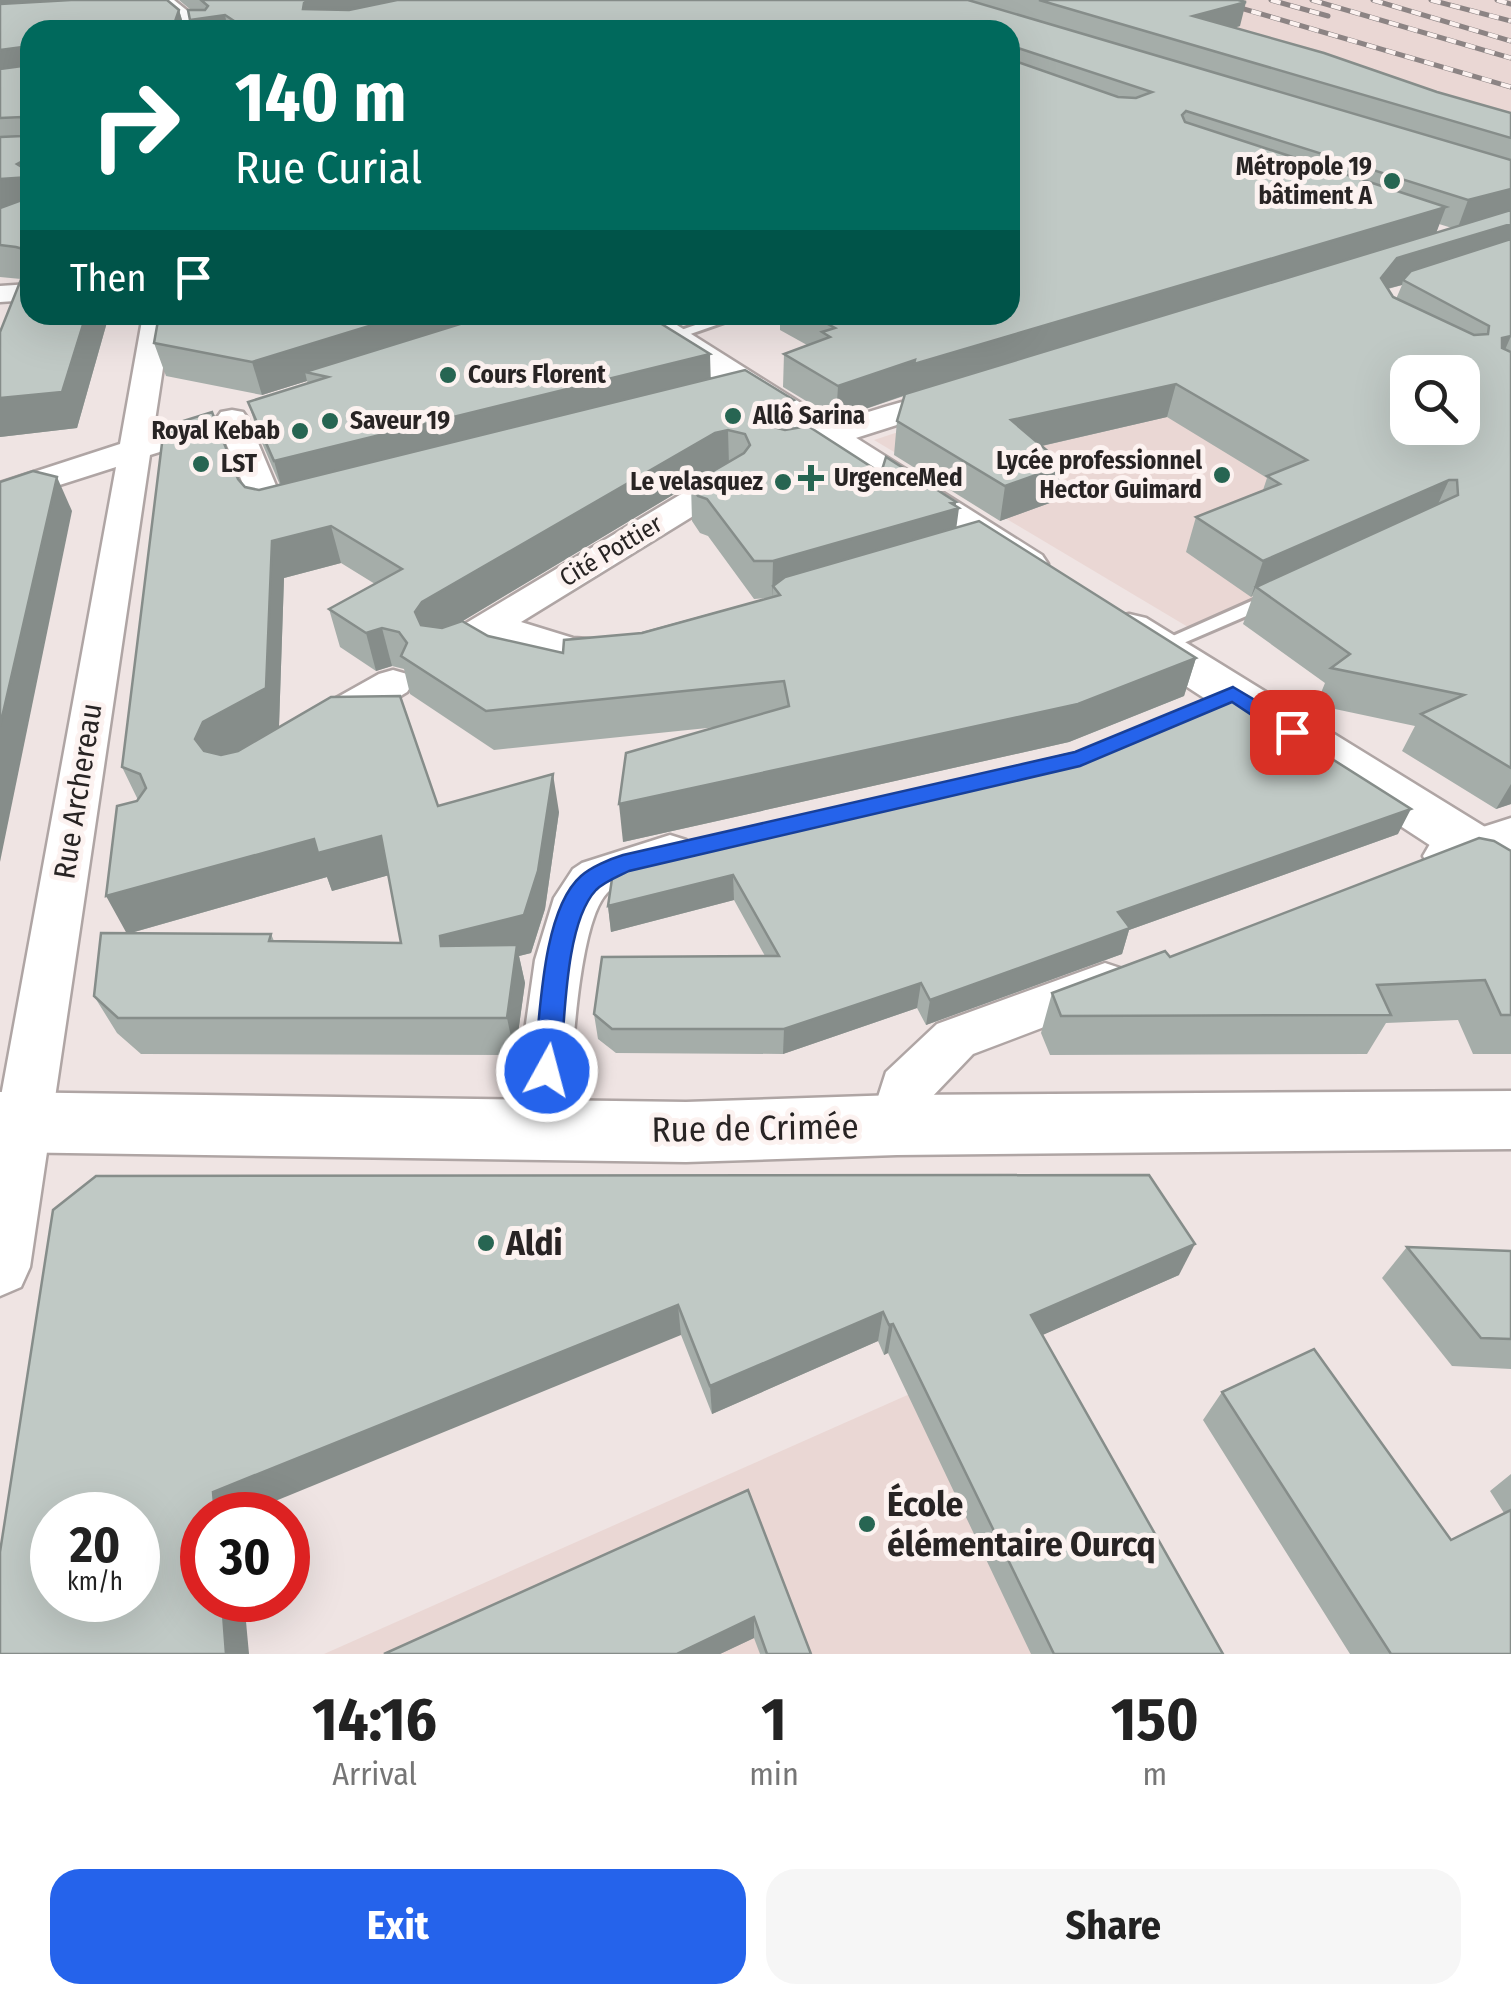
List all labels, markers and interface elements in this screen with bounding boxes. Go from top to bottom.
text: 140 m [235,56,407,140]
icon: right [70,60,200,190]
text: Rue Curial [235,141,422,195]
place label: Métropole 19 bâtiment A [1236,152,1372,211]
marker: Métropole 19 bâtiment A [1381,170,1403,192]
icon: arrive [166,250,221,305]
text: Then [70,255,146,301]
map controls [1390,355,1480,445]
button: search [1390,355,1480,445]
place label: Cours Florent [468,360,607,390]
marker: Cours Florent [437,364,459,386]
place label: Allô Sarina [752,401,865,431]
marker: Allô Sarina [722,405,744,427]
place label: Saveur 19 [350,406,450,436]
marker: Saveur 19 [319,410,341,432]
place label: Royal Kebab [151,416,280,446]
marker: Royal Kebab [289,420,311,442]
place label: Lycée professionnel Hector Guimard [996,446,1202,505]
place label: LST [221,449,258,479]
marker: LST [190,453,212,475]
place label: UrgenceMed [834,463,963,493]
marker: Lycée professionnel Hector Guimard [1211,464,1233,486]
marker: UrgenceMed [798,465,824,491]
place label: Le velasquez [630,467,764,497]
marker: Le velasquez [772,471,794,493]
street label: Cité Pottier [554,509,668,593]
pin [1250,690,1335,775]
street label: Rue Archereau [46,701,110,881]
icon: arrive [1265,705,1320,760]
position arrow [495,1019,599,1123]
street label: Rue de Crimée [651,1105,859,1151]
place label: Aldi [505,1222,563,1264]
marker: Aldi [475,1232,497,1254]
place label: École élémentaire Ourcq [887,1483,1156,1565]
speed limit sign: 30 [180,1492,310,1622]
marker: École élémentaire Ourcq [856,1513,878,1535]
text: 20 [70,1515,120,1575]
text: km/h [67,1567,123,1597]
text: 14:16 [312,1684,437,1756]
text: 1 [761,1684,787,1756]
text: 150 [1111,1684,1199,1756]
text: Arrival [332,1755,417,1793]
text: min [749,1755,799,1793]
text: m [1143,1755,1167,1793]
button: Exit [50,1869,746,1984]
button: Share [766,1869,1461,1984]

